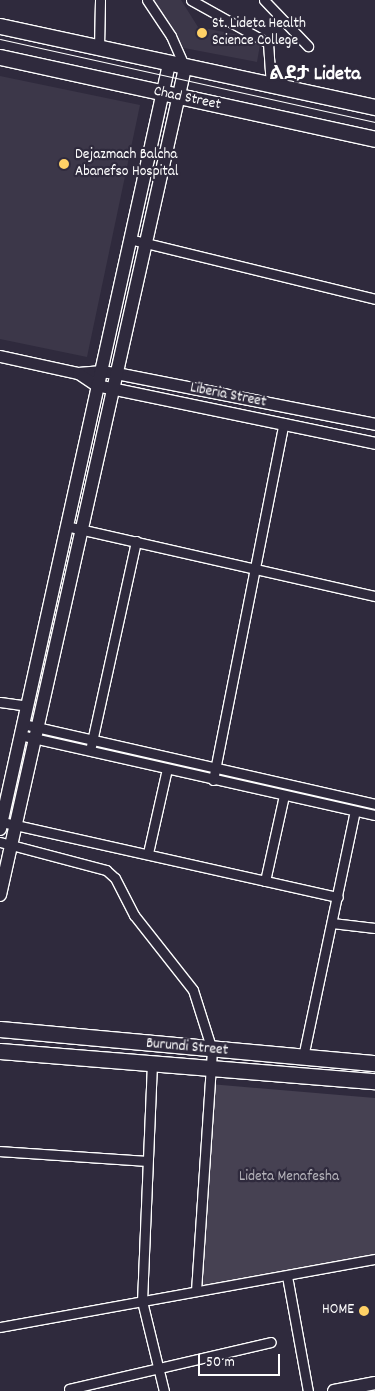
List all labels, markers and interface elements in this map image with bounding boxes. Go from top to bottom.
place label: St. Lideta Health Science College [212,15,306,50]
marker: St. Lideta Health Science College [196,27,208,39]
district label: ልደታ Lideta [269,63,361,87]
street label: Chad Street [152,83,222,115]
place label: Dejazmach Balcha Abanefso Hospital [75,146,178,181]
marker: Dejazmach Balcha Abanefso Hospital [57,157,71,171]
street label: Liberia Street [188,380,268,412]
street label: Burundi Street [145,1035,229,1061]
park label: Lideta Menafesha [239,1169,339,1187]
place label: HOME [322,1302,354,1320]
marker: HOME [358,1305,370,1317]
scale bar [200,1344,282,1376]
text: 50 m [206,1352,235,1374]

